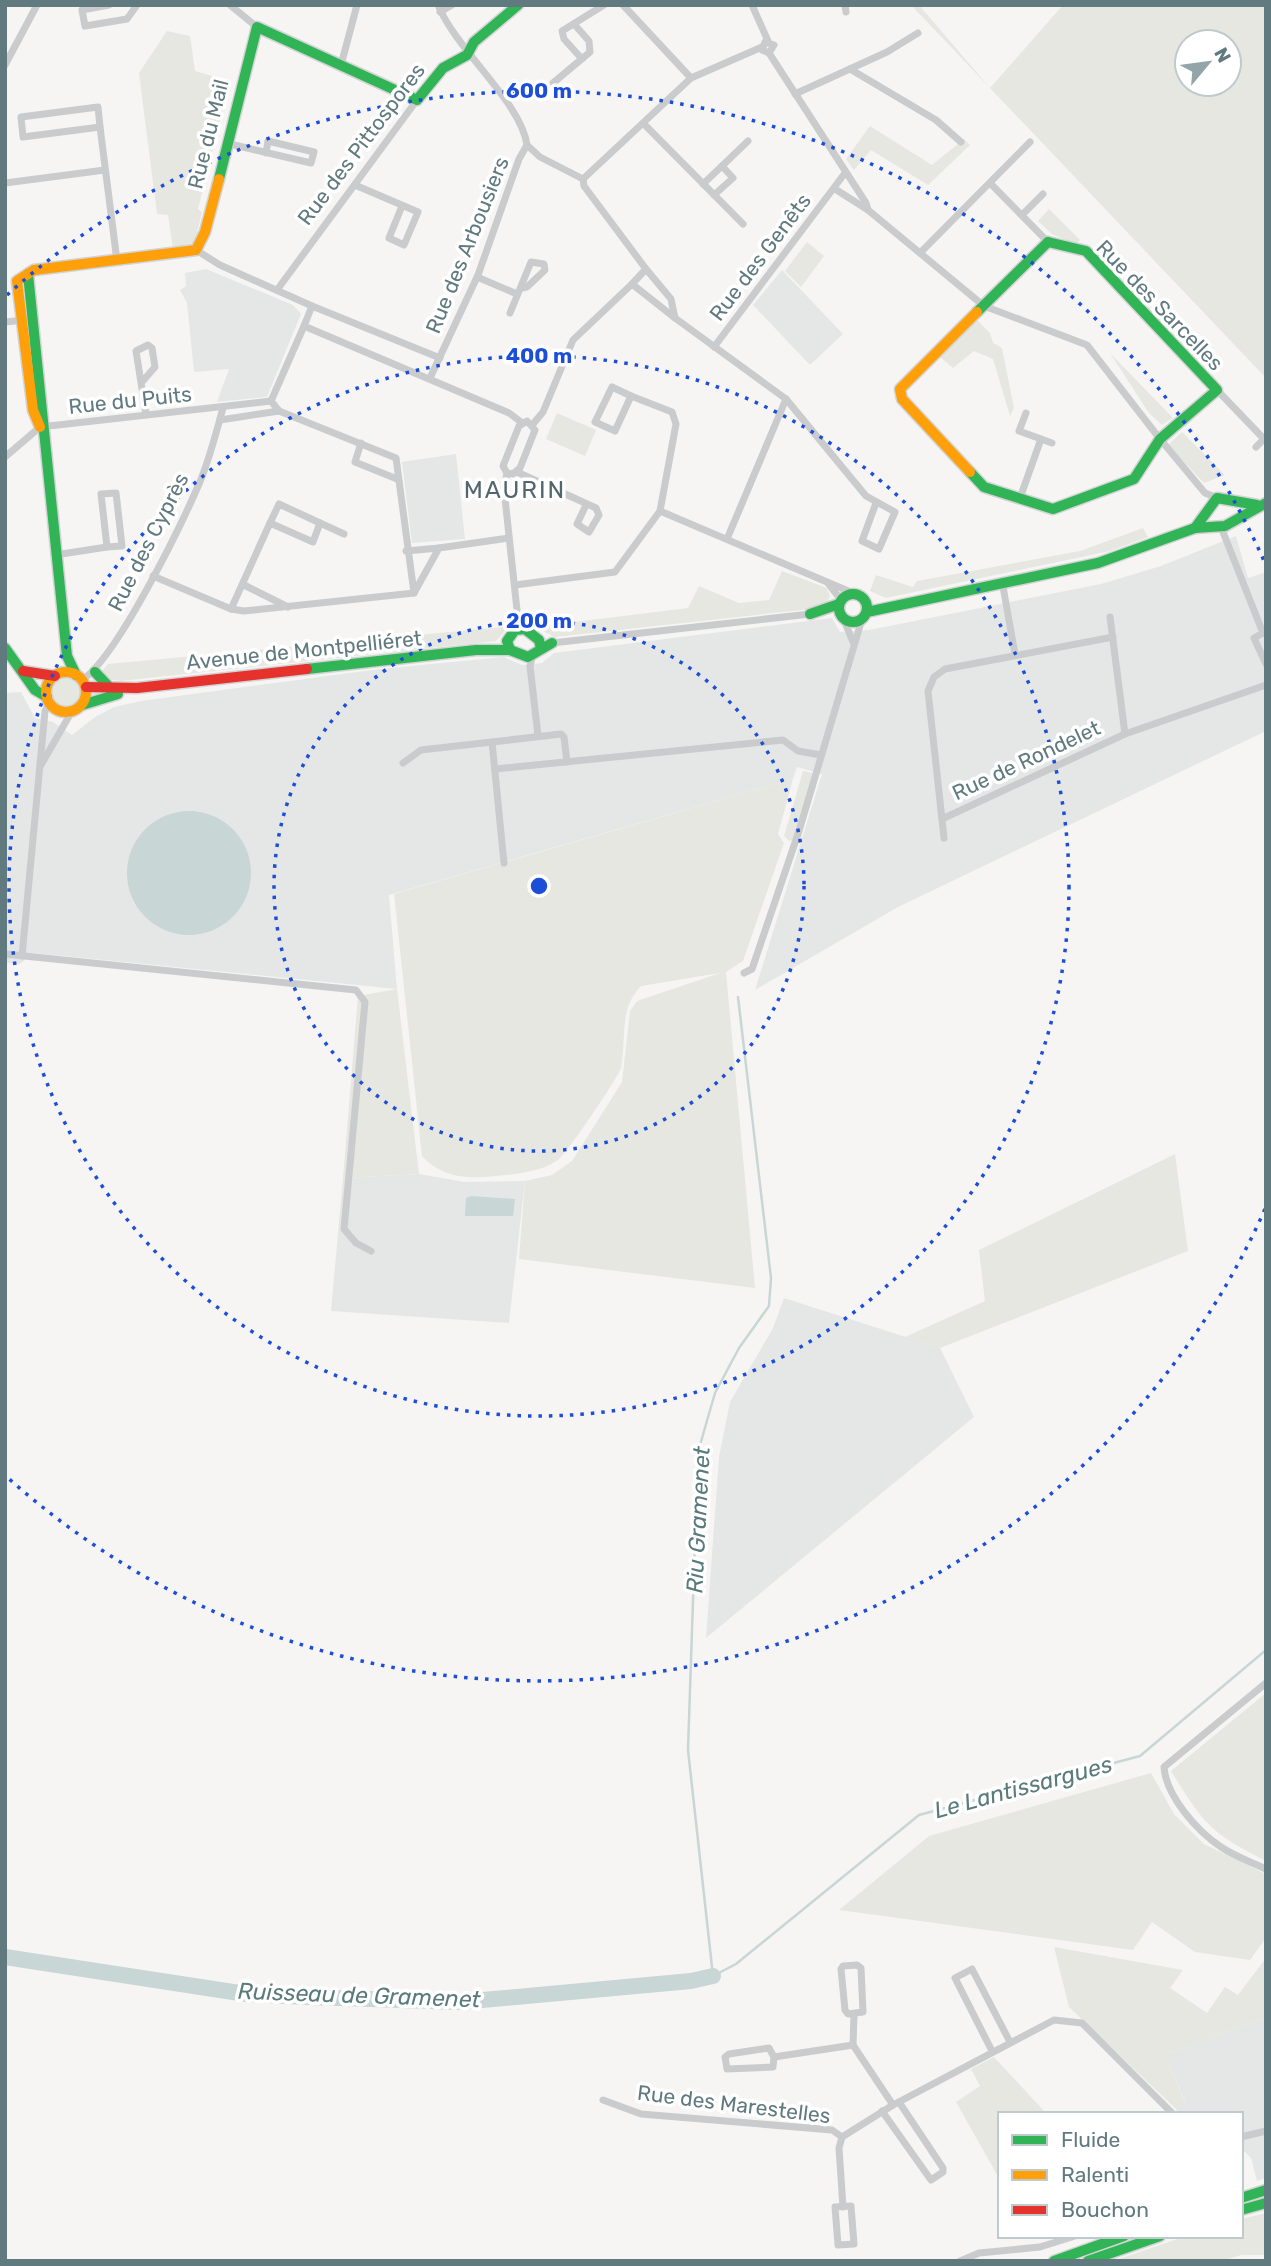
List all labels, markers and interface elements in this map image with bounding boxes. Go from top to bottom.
north arrow [1173,28,1243,98]
text: N [1209,43,1236,67]
street label: Rue des Pittospores [292,58,430,230]
street label: Rue du Mail [182,77,234,191]
text: 600 m [506,78,572,103]
street label: Rue des Arbousiers [420,153,514,337]
street label: Rue des Genêts [704,188,816,326]
street label: Rue des Sarcelles [1091,234,1229,376]
text: 400 m [506,343,572,368]
street label: Rue du Puits [67,381,193,419]
street label: Rue des Cyprès [102,469,194,615]
district label: MAURIN [464,476,566,504]
text: 200 m [506,608,572,633]
street label: Avenue de Montpelliéret [185,625,423,675]
street label: Rue de Rondelet [948,715,1104,805]
centre of rings [527,874,551,898]
water label: Riu Gramenet [680,1445,716,1594]
water label: Le Lantissargues [931,1750,1115,1824]
water label: Ruisseau de Gramenet [237,1977,482,2013]
street label: Rue des Marestelles [636,2080,832,2128]
legend [998,2112,1243,2238]
text: Fluide [1061,2127,1120,2152]
text: Ralenti [1061,2162,1129,2187]
text: Bouchon [1061,2197,1149,2222]

